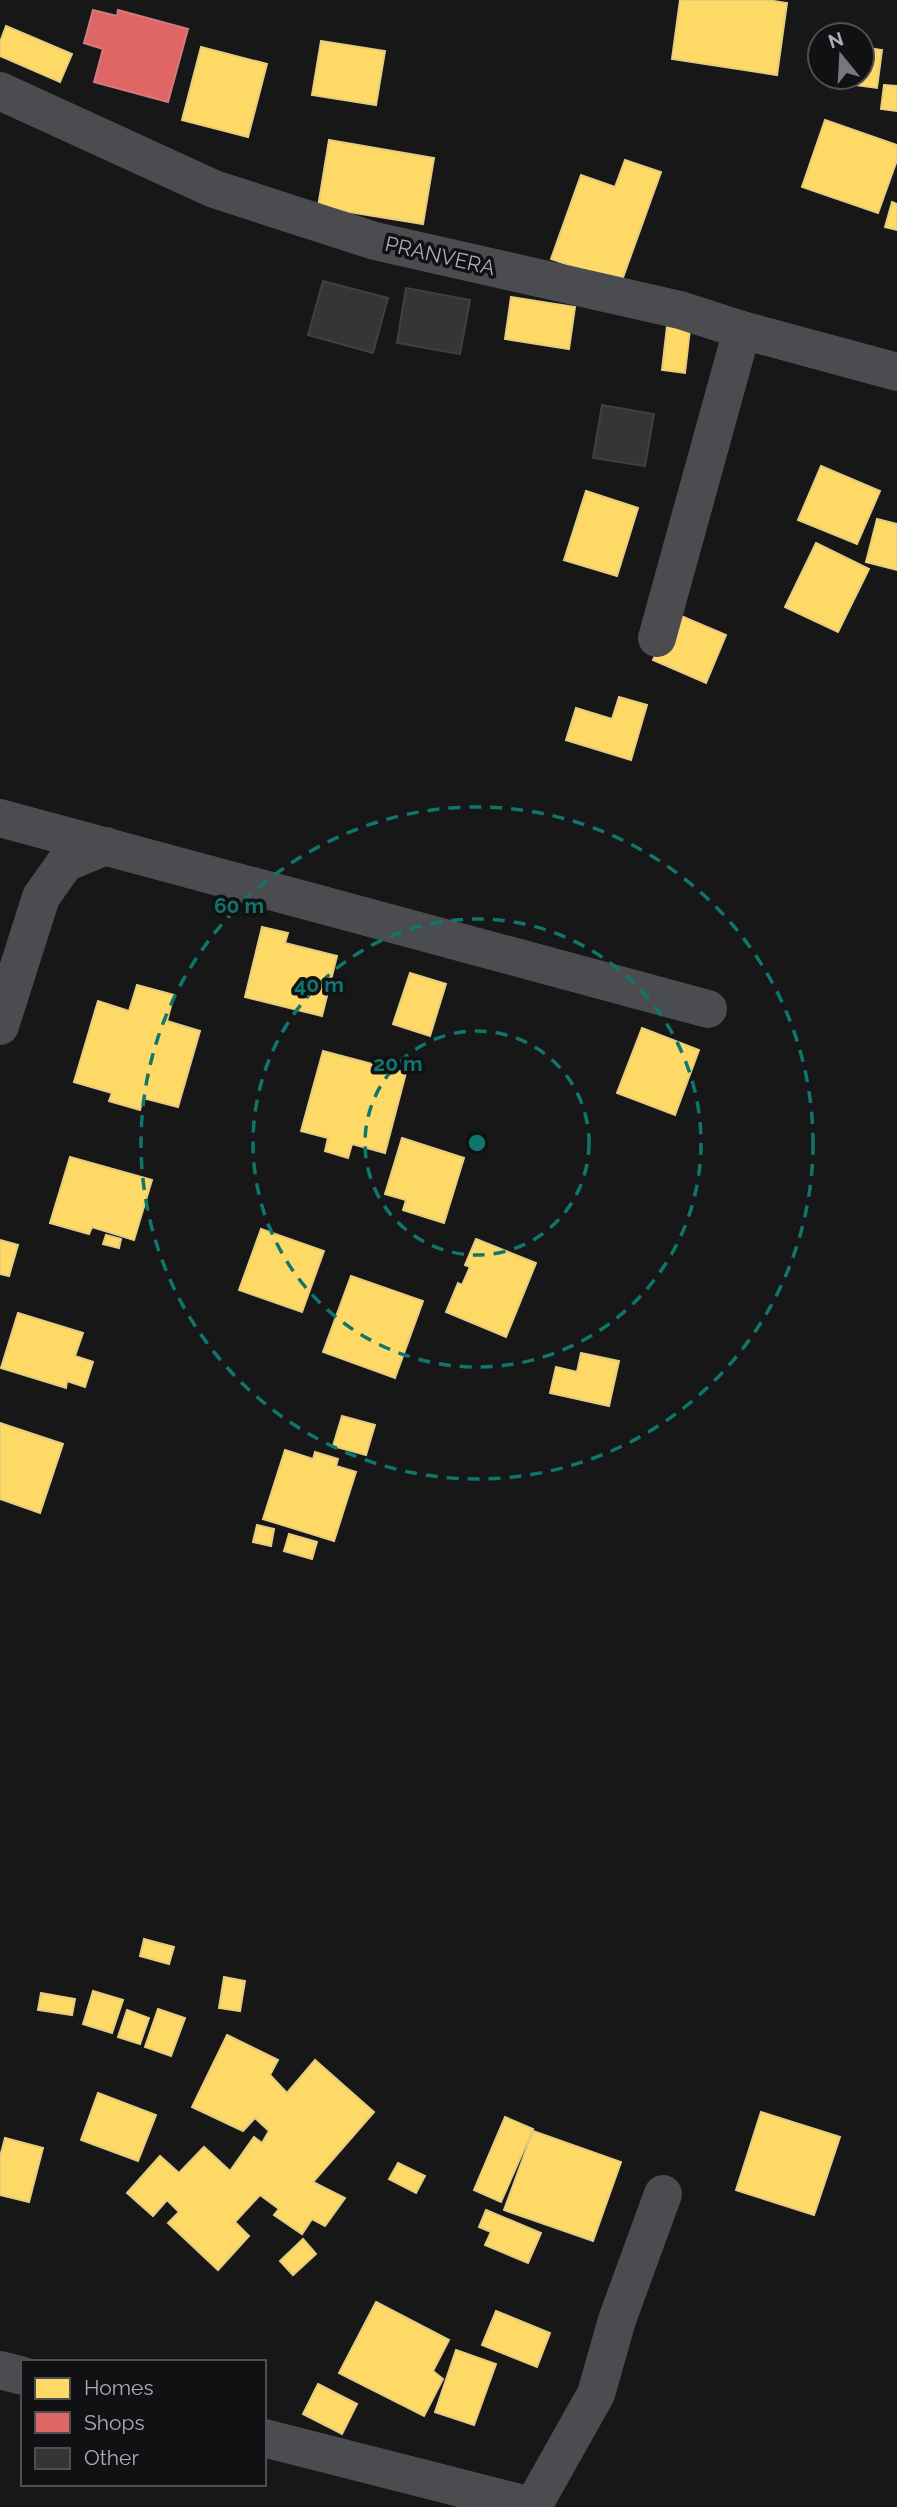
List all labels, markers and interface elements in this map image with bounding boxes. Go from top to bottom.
north arrow [806,21,876,91]
text: N [825,27,846,53]
street label: PRANVERA [383,231,497,280]
text: 60 m [214,893,264,918]
text: 40 m [294,972,344,997]
text: 20 m [373,1051,423,1076]
centre of rings [465,1131,489,1155]
legend [21,2360,266,2486]
text: Homes [84,2375,154,2400]
text: Shops [84,2410,145,2435]
text: Other [84,2445,139,2470]

